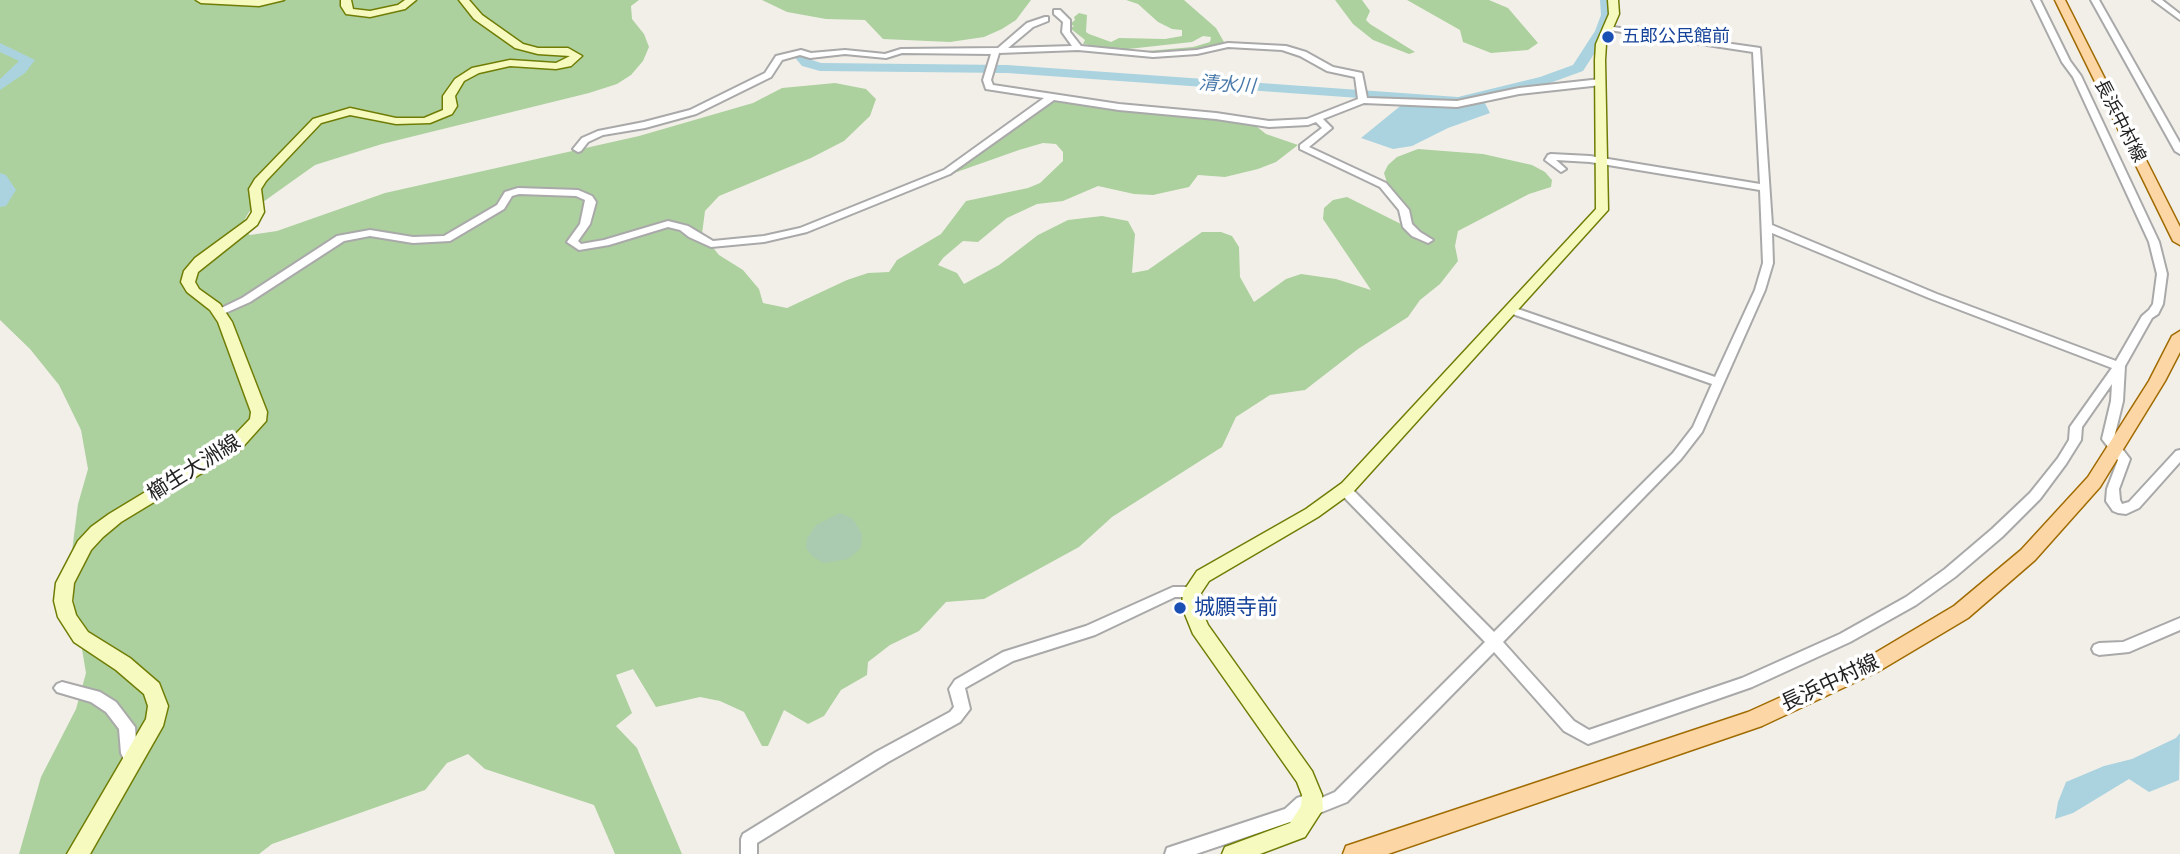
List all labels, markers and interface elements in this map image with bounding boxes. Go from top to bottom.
place label: 五郎公民館前 [1622,26,1730,48]
marker: 五郎公民館前 [1600,29,1616,45]
water label: 清水川 [1198,72,1256,98]
street label: 長浜中村線 [2090,76,2150,166]
street label: 櫛生大洲線 [143,429,245,507]
place label: 城願寺前 [1194,595,1278,621]
marker: 城願寺前 [1172,600,1188,616]
street label: 長浜中村線 [1777,649,1883,717]

